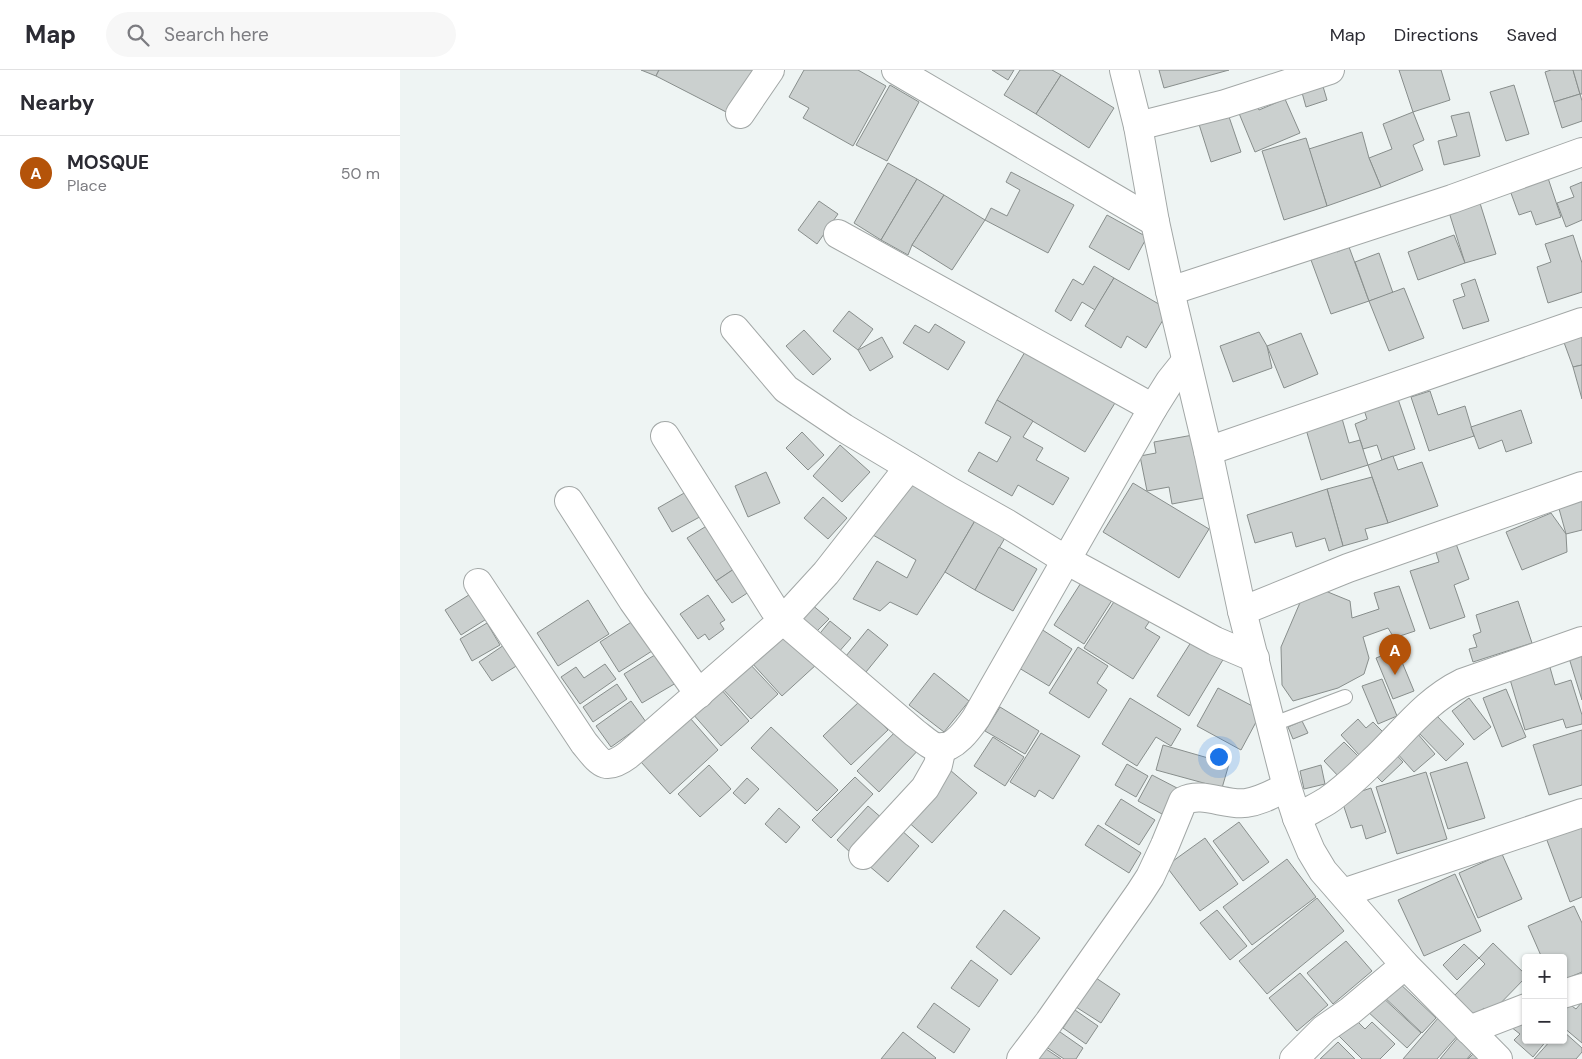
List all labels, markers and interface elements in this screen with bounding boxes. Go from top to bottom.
search box [106,12,456,57]
text: Map [25,19,76,50]
icon: search [124,21,152,49]
text: Search here [164,22,269,47]
text: Map [1330,23,1366,47]
text: Directions [1394,23,1479,47]
text: Saved [1507,23,1557,47]
text: Nearby [20,89,94,117]
text: MOSQUE [67,150,149,175]
text: A [30,163,42,184]
text: 50 m [341,163,380,184]
text: Place [67,175,107,196]
pin: A [1379,634,1411,675]
your location [1206,744,1232,770]
map controls [1522,954,1567,1044]
button: + [1522,954,1567,999]
button: − [1522,999,1567,1044]

